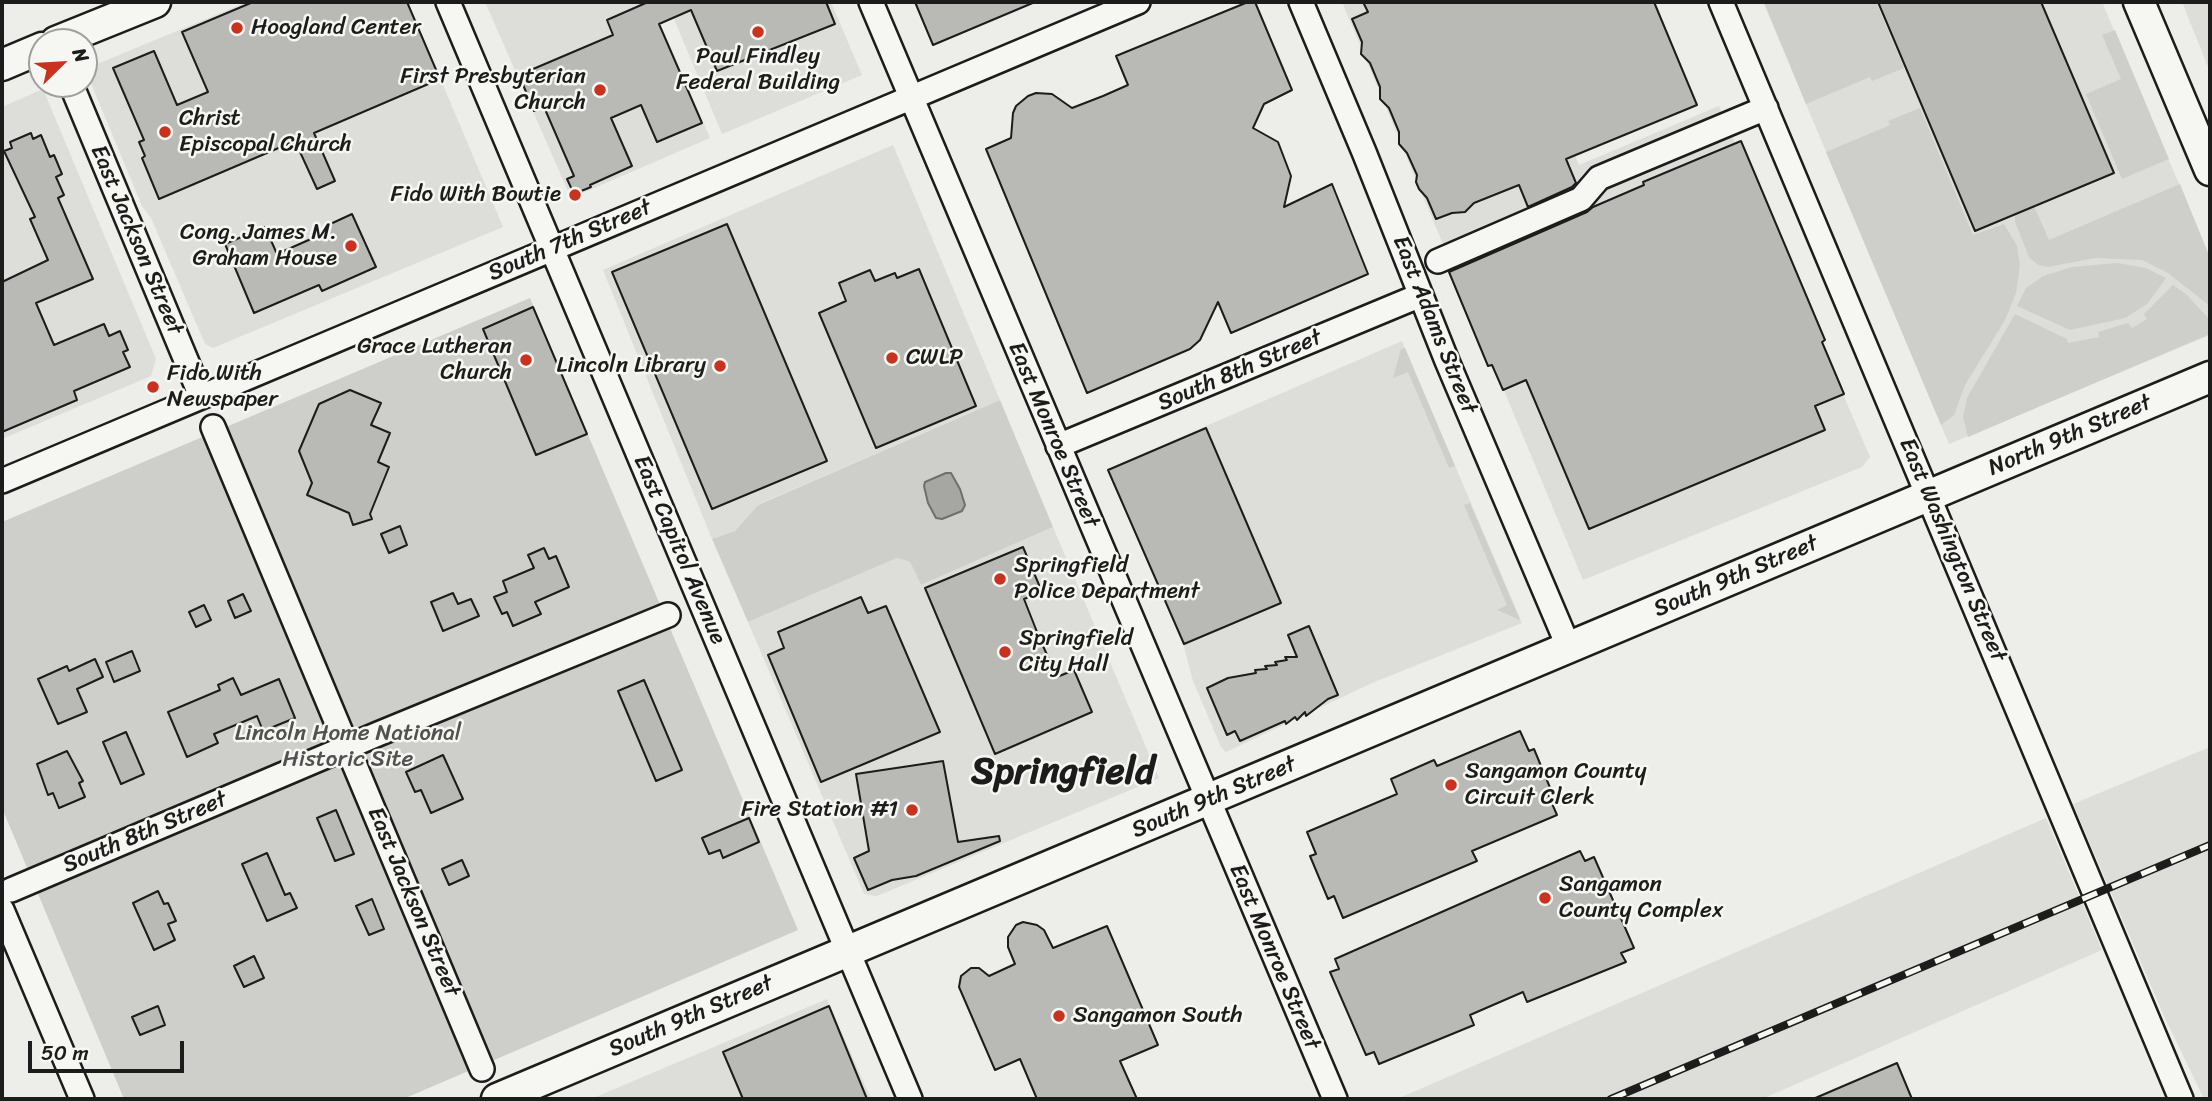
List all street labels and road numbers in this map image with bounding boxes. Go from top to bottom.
street label: East Jackson Street [84,141,188,339]
street label: South 7th Street [484,194,656,288]
street label: East Adams Street [1386,232,1482,418]
street label: South 8th Street [1154,324,1326,418]
street label: East Monroe Street [1001,338,1105,532]
street label: North 9th Street [1984,389,2156,483]
street label: East Washington Street [1892,434,2012,666]
street label: East Capitol Avenue [627,451,731,649]
street label: South 9th Street [1650,530,1822,624]
street label: South 9th Street [1128,751,1300,845]
street label: South 8th Street [59,786,231,880]
street label: East Jackson Street [361,803,465,1001]
street label: East Monroe Street [1222,860,1326,1054]
street label: South 9th Street [605,970,777,1064]

